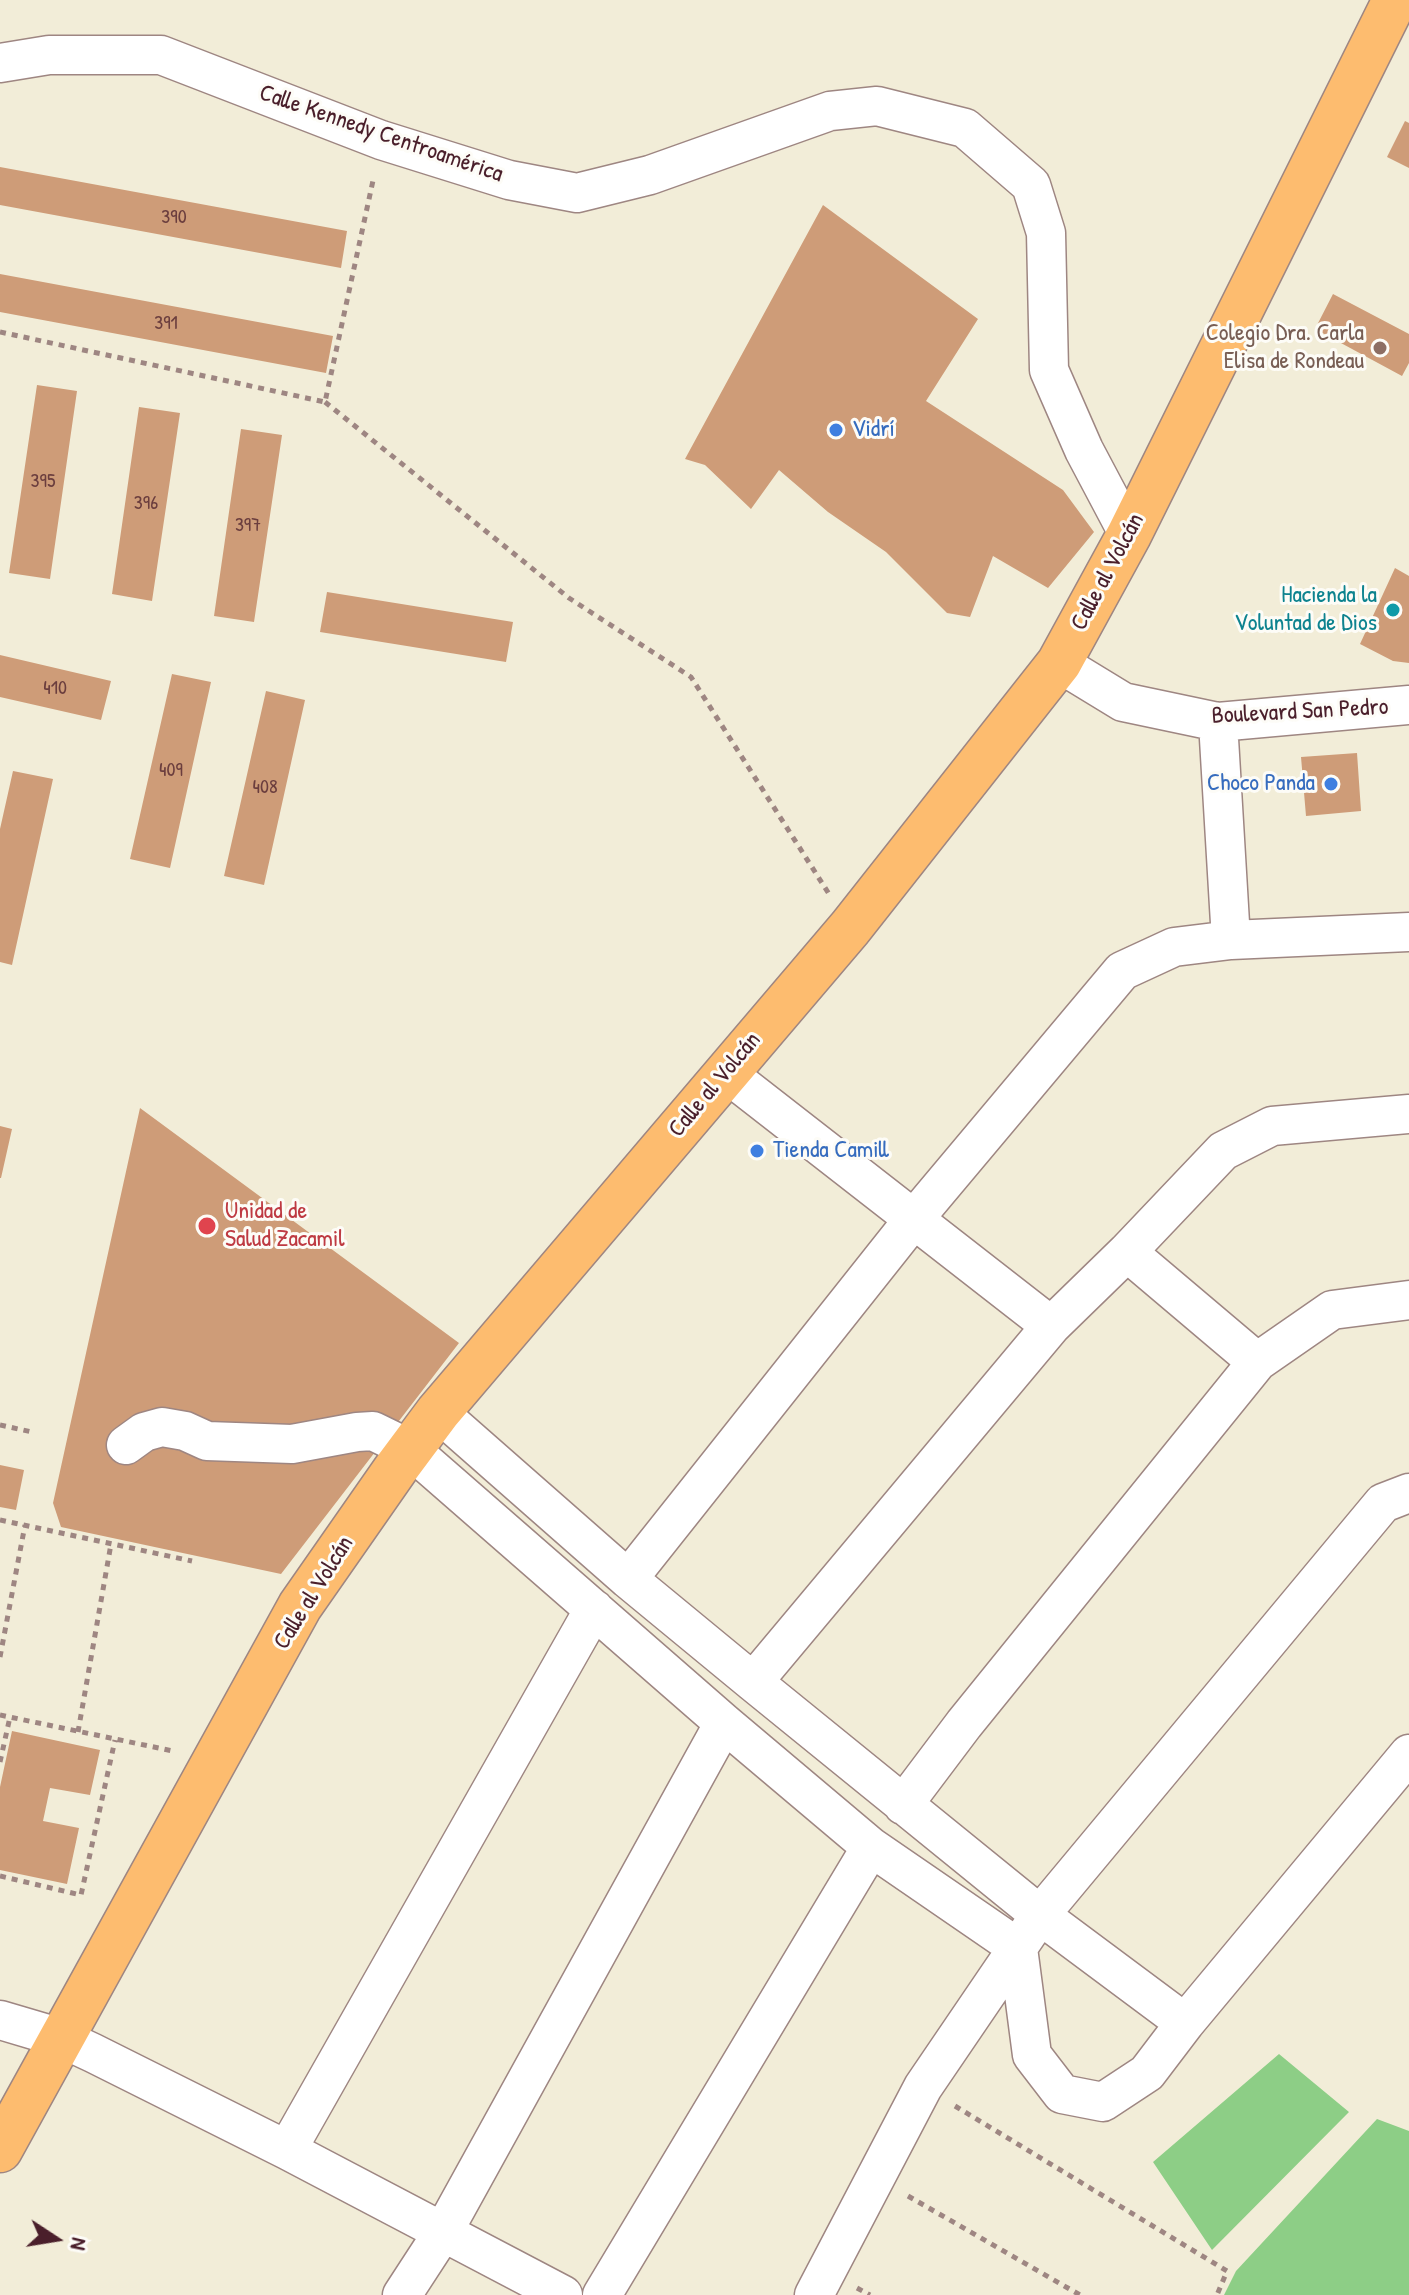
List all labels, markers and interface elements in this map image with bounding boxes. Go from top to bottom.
street label: Calle Kennedy Centroamérica [255,79,507,189]
house number: 390 [161,206,187,230]
house number: 391 [154,312,178,336]
place label: Colegio Dra. Carla Elisa de Rondeau [1206,320,1364,376]
marker: Colegio Dra. Carla Elisa de Rondeau [1371,339,1389,357]
place label: Vidrí [852,416,895,444]
marker: Vidrí [827,421,845,439]
house number: 395 [31,470,55,494]
house number: 396 [134,492,158,516]
street label: Calle al Volcán [1065,509,1151,635]
house number: 397 [235,514,261,538]
place label: Hacienda la Voluntad de Dios [1234,582,1377,638]
marker: Hacienda la Voluntad de Dios [1384,601,1402,619]
house number: 410 [43,677,67,701]
street label: Boulevard San Pedro [1211,693,1389,731]
house number: 409 [159,759,183,783]
place label: Choco Panda [1207,770,1315,798]
marker: Choco Panda [1322,775,1340,793]
house number: 408 [252,776,278,800]
street label: Calle al Volcán [663,1027,767,1143]
place label: Tienda Camill [773,1137,889,1165]
marker: Tienda Camill [748,1142,766,1160]
place label: Unidad de Salud Zacamil [225,1198,345,1254]
marker: Unidad de Salud Zacamil [196,1215,218,1237]
street label: Calle al Volcán [268,1531,360,1655]
north arrow [16,2199,96,2279]
text: N [64,2235,95,2253]

